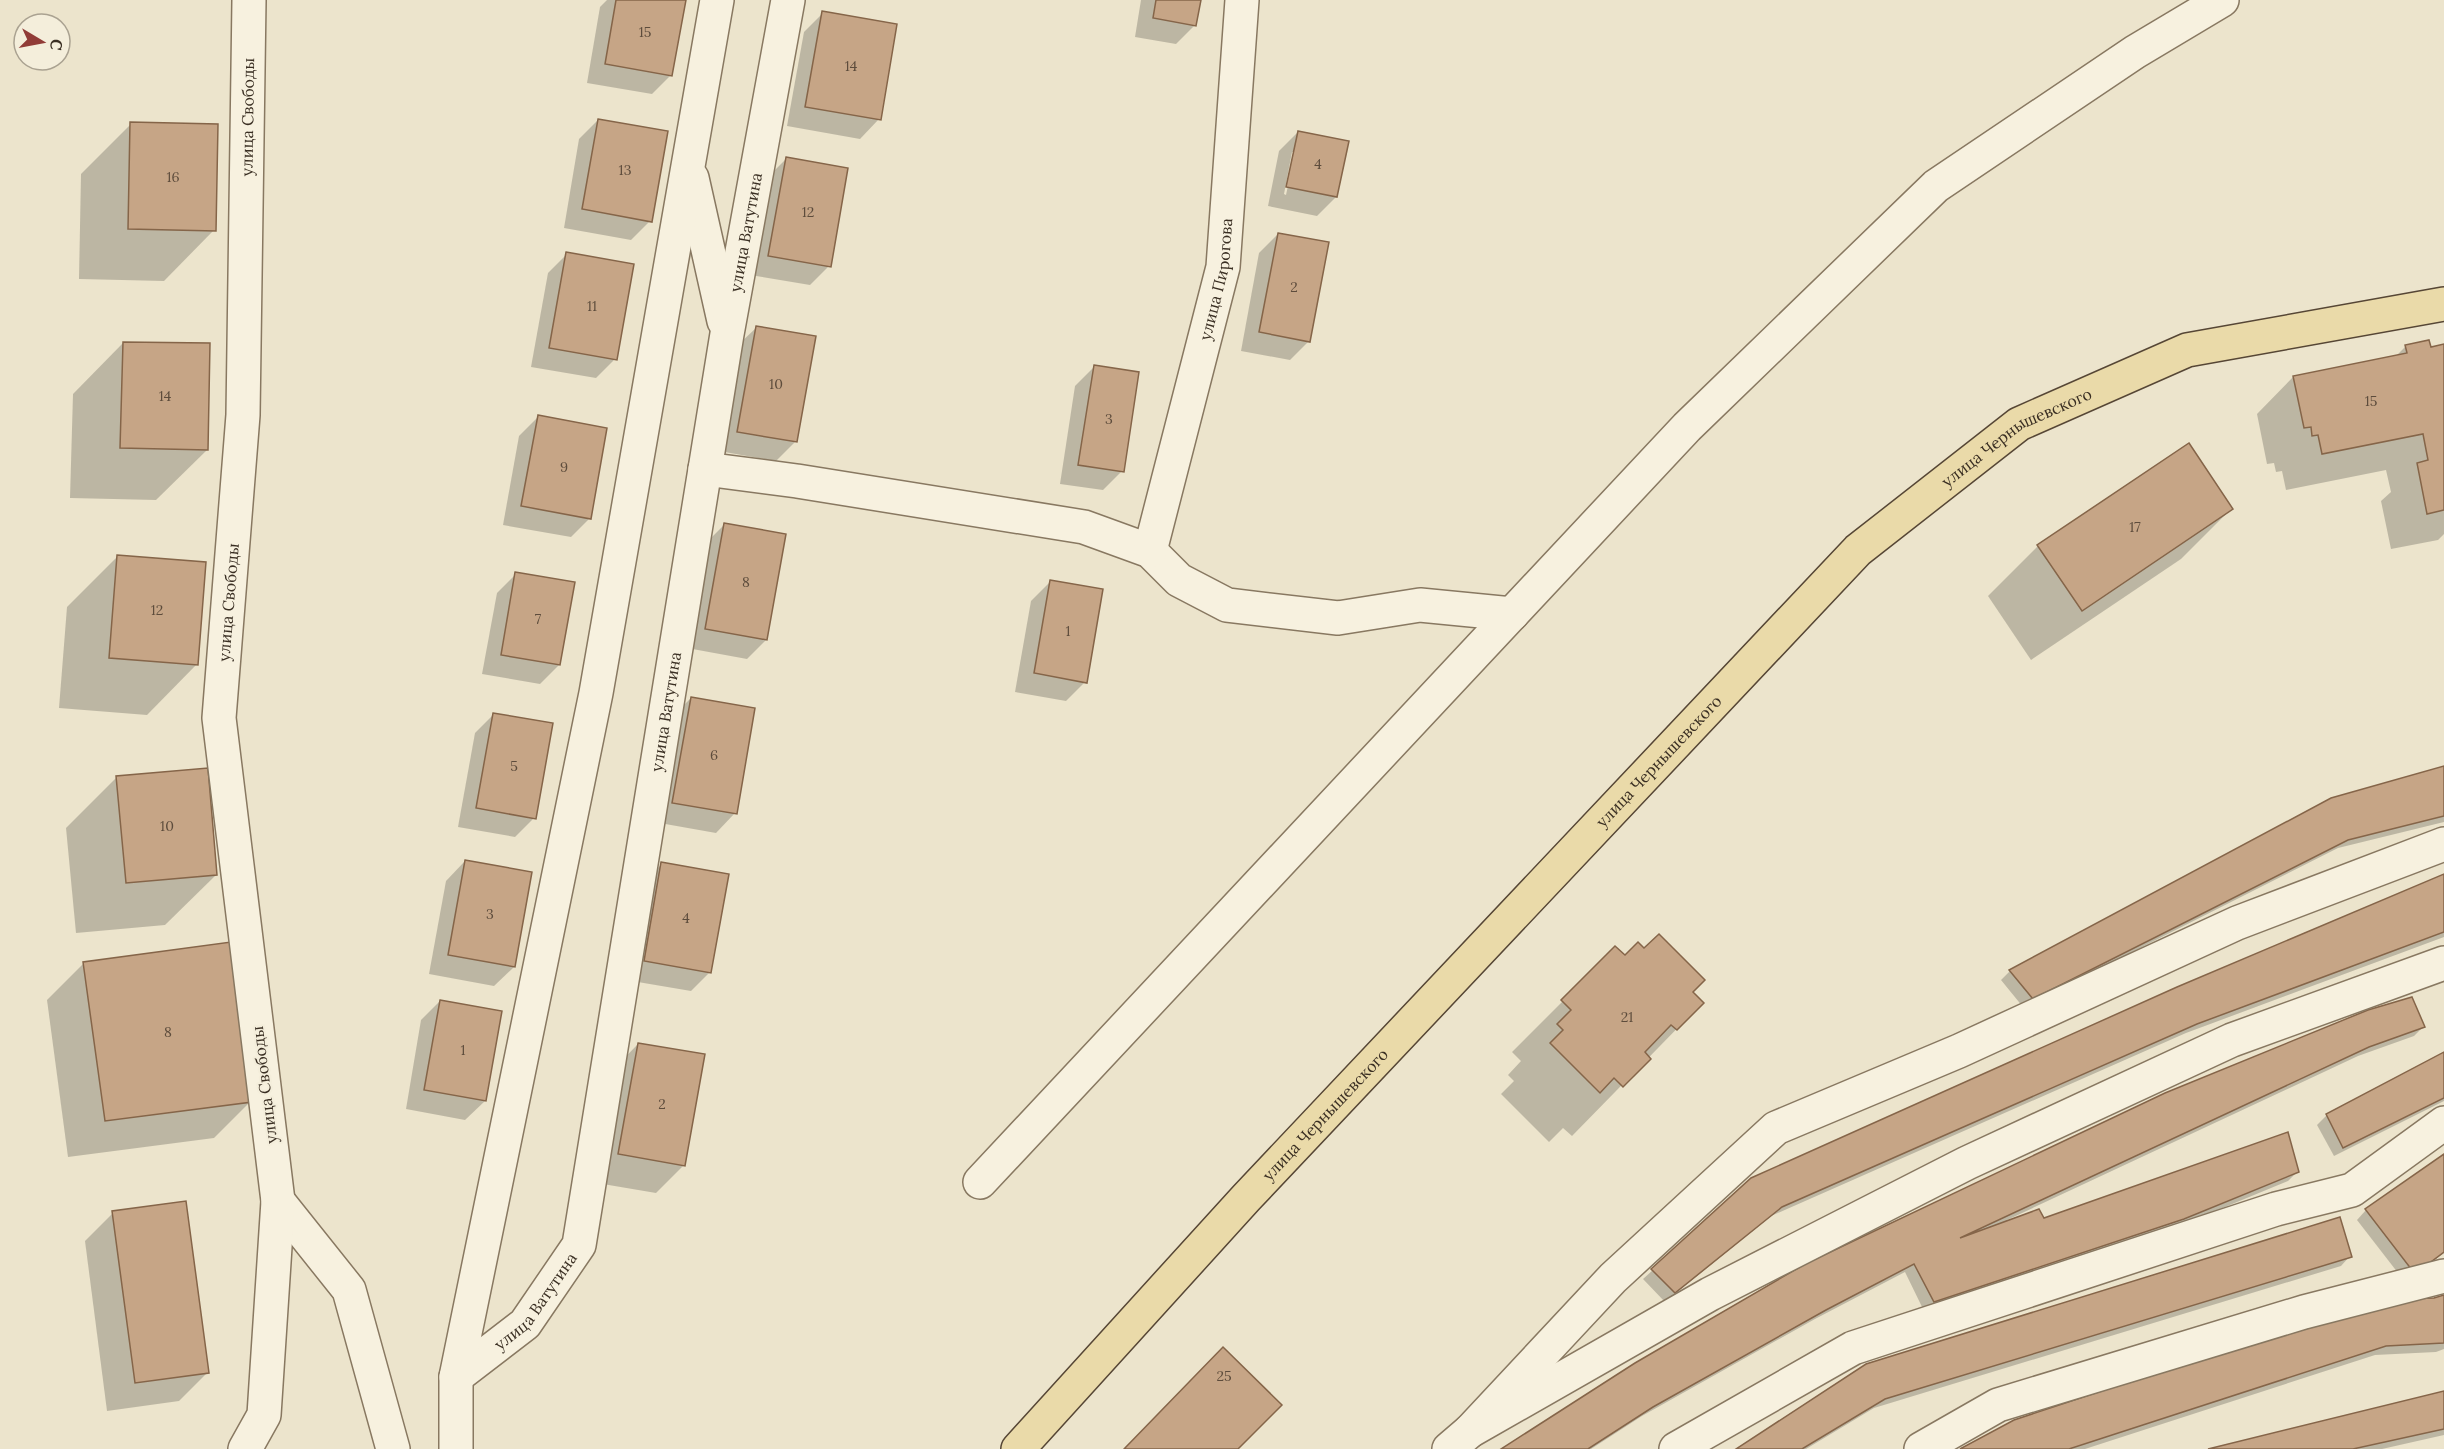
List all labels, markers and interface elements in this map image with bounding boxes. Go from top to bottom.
north arrow [12,12,72,72]
house number: 15 [639,23,651,41]
text: С [46,37,68,52]
street label: улица Свободы [236,57,258,176]
house number: 14 [845,57,858,75]
house number: 4 [1314,155,1322,173]
house number: 13 [619,161,632,179]
house number: 16 [166,168,180,186]
street label: улица Ватутина [725,171,766,294]
house number: 12 [802,203,814,221]
street label: улица Пирогова [1195,217,1236,343]
house number: 2 [1290,278,1298,296]
house number: 11 [587,297,597,315]
house number: 10 [769,375,783,393]
street label: улица Чернышевского [1937,383,2095,491]
house number: 14 [159,387,172,405]
house number: 15 [2365,392,2377,410]
house number: 3 [1105,410,1113,428]
house number: 9 [560,458,568,476]
house number: 17 [2129,518,2141,536]
street label: улица Свободы [214,542,243,662]
house number: 8 [742,573,750,591]
house number: 12 [151,601,163,619]
house number: 7 [535,610,542,628]
house number: 1 [1065,622,1071,640]
street label: улица Ватутина [646,650,685,773]
street label: улица Чернышевского [1591,691,1726,831]
house number: 6 [710,746,718,764]
house number: 5 [510,757,518,775]
house number: 10 [160,817,174,835]
house number: 3 [486,905,494,923]
house number: 4 [682,909,690,927]
house number: 21 [1621,1008,1633,1026]
house number: 8 [164,1023,172,1041]
street label: улица Свободы [247,1025,281,1145]
house number: 1 [460,1041,466,1059]
street label: улица Чернышевского [1258,1044,1392,1185]
house number: 2 [658,1095,666,1113]
street label: улица Ватутина [490,1249,581,1354]
house number: 25 [1216,1367,1232,1385]

